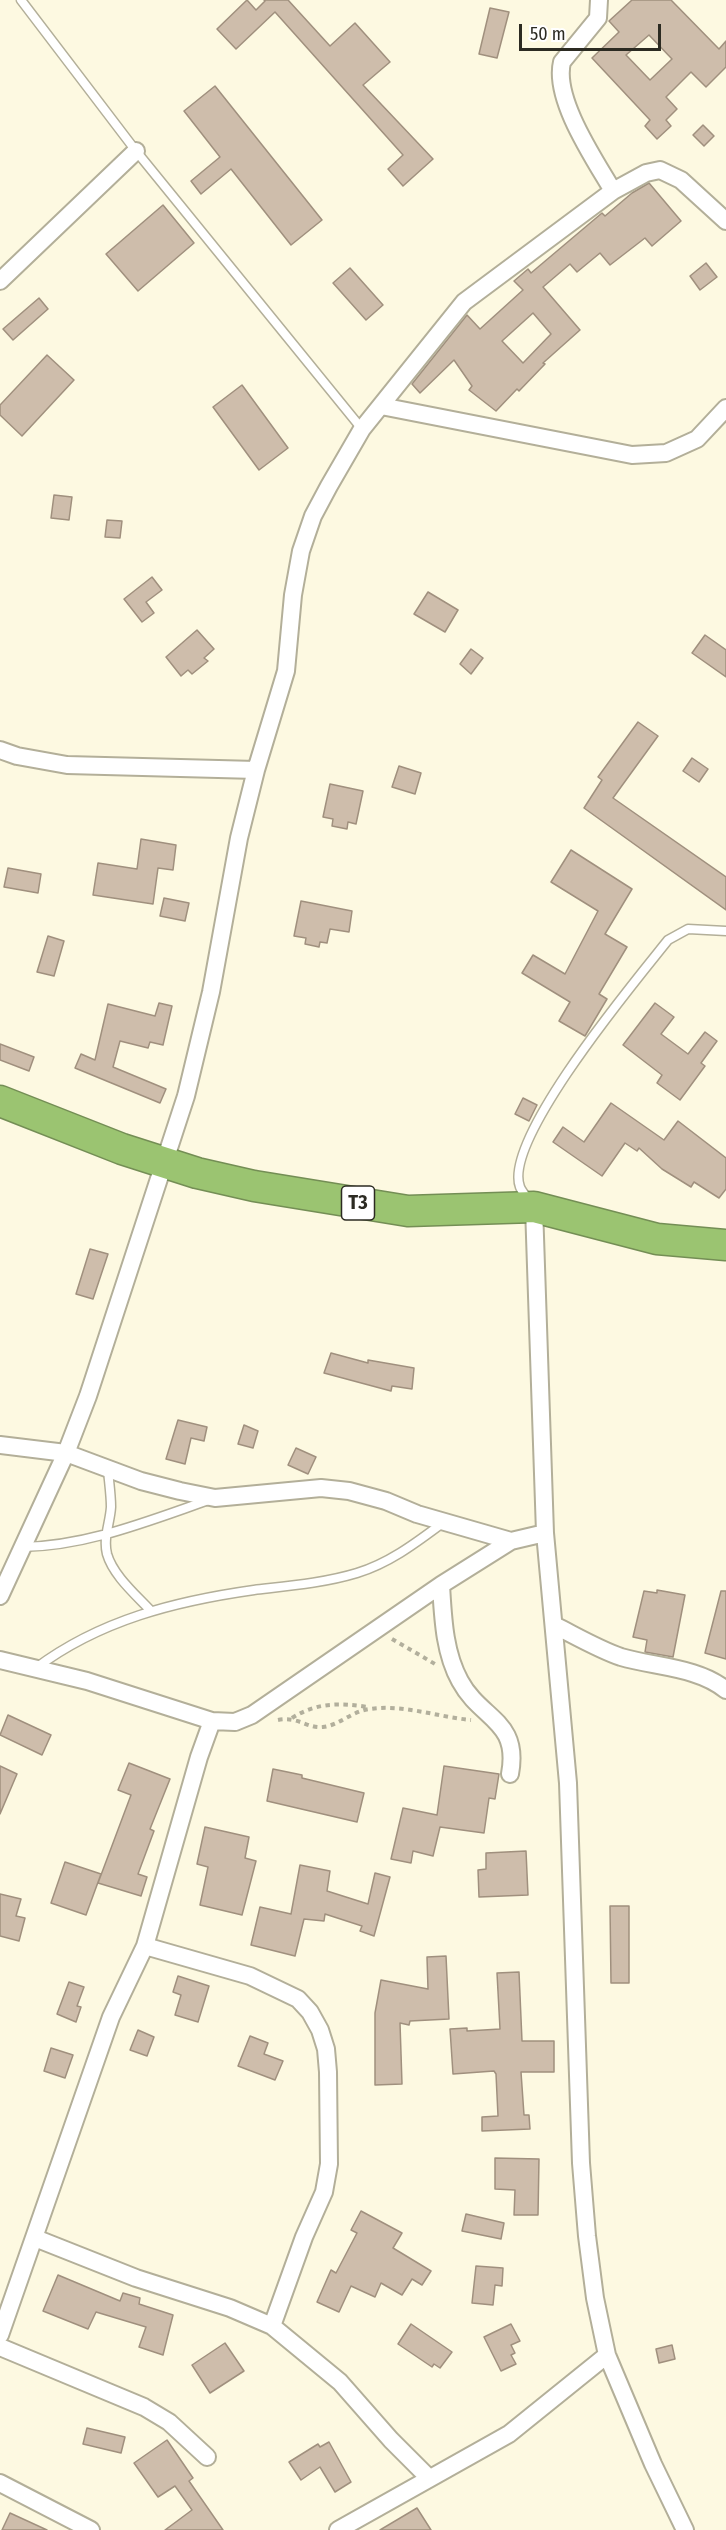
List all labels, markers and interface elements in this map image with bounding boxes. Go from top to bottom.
scale bar [522,12,664,50]
text: 50 m [530,23,566,45]
road number: T3 [342,1186,374,1220]

